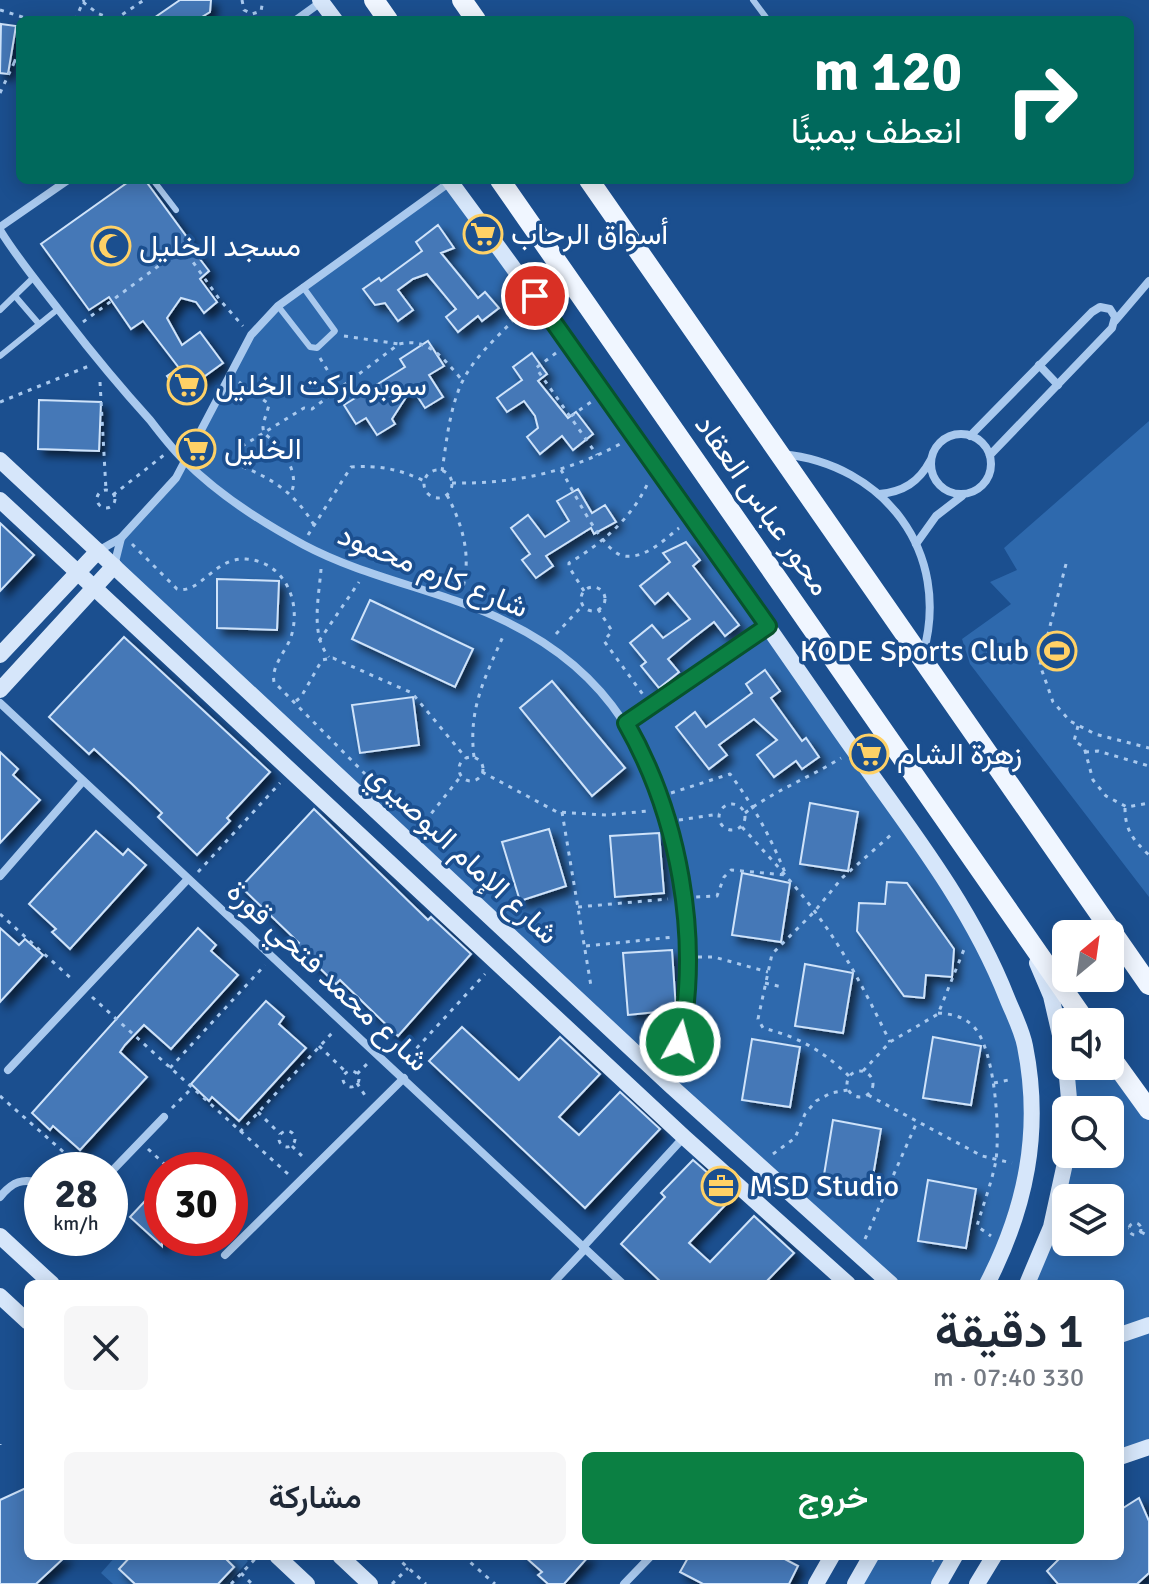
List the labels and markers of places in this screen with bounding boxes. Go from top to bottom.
supermarket icon: أسواق الرحاب [462,213,504,255]
place label: أسواق الرحاب [511,216,668,253]
mosque icon: مسجد الخليل [90,225,132,267]
place label: مسجد الخليل [139,228,301,265]
pin [501,262,569,330]
supermarket icon: سوبرماركت الخليل [166,364,208,406]
place label: سوبرماركت الخليل [215,367,427,404]
supermarket icon: الخليل [175,428,217,470]
place label: الخليل [224,431,302,468]
sports icon: KODE Sports Club [1036,630,1078,672]
place label: KODE Sports Club [800,633,1029,670]
supermarket icon: زهرة الشام [848,733,890,775]
place label: زهرة الشام [897,736,1022,773]
office icon: MSD Studio [700,1165,742,1207]
place label: MSD Studio [749,1168,899,1205]

